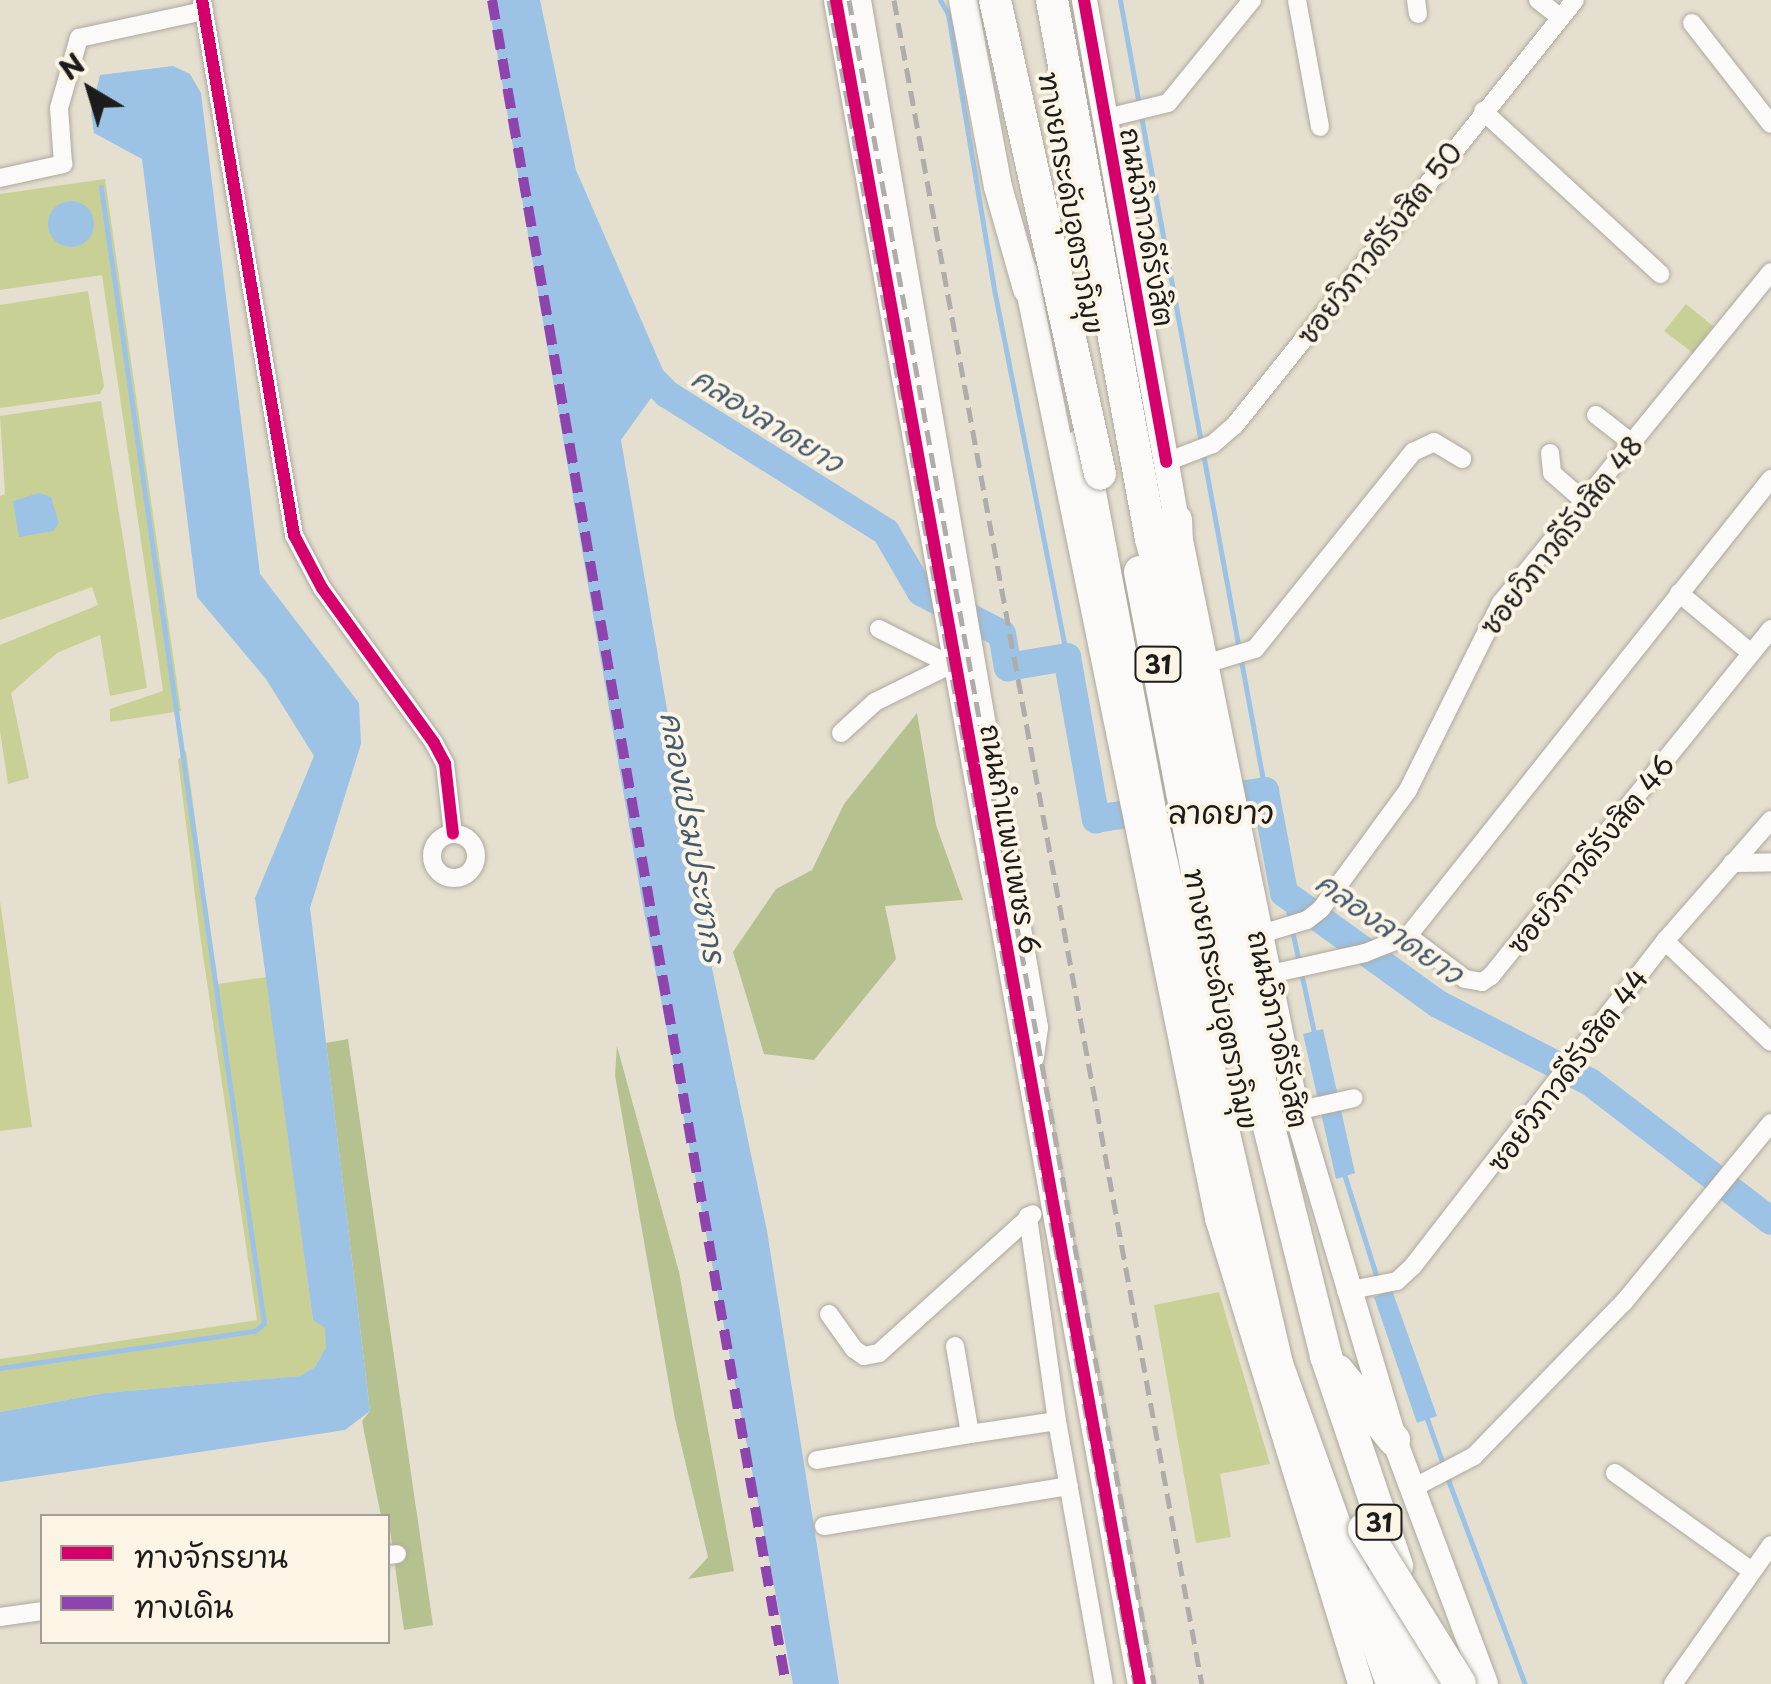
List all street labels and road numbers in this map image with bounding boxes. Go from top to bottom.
street label: ทางยกระดับอุตราภิมุข [1032,69,1112,337]
street label: ถนนวิภาวดีรังสิต [1114,125,1182,329]
street label: ซอยวิภาวดีรังสิต 50 [1290,135,1468,351]
street label: ซอยวิภาวดีรังสิต 48 [1473,428,1649,642]
road number: 31 [1133,644,1183,684]
street label: ถนนกำแพงเพชร 6 [974,721,1048,957]
street label: ซอยวิภาวดีรังสิต 46 [1499,748,1681,960]
street label: ทางยกระดับอุตราภิมุข [1178,866,1266,1132]
street label: ถนนวิภาวดีรังสิต [1242,927,1316,1131]
street label: ซอยวิภาวดีรังสิต 44 [1480,962,1654,1178]
road number: 31 [1354,1502,1404,1542]

